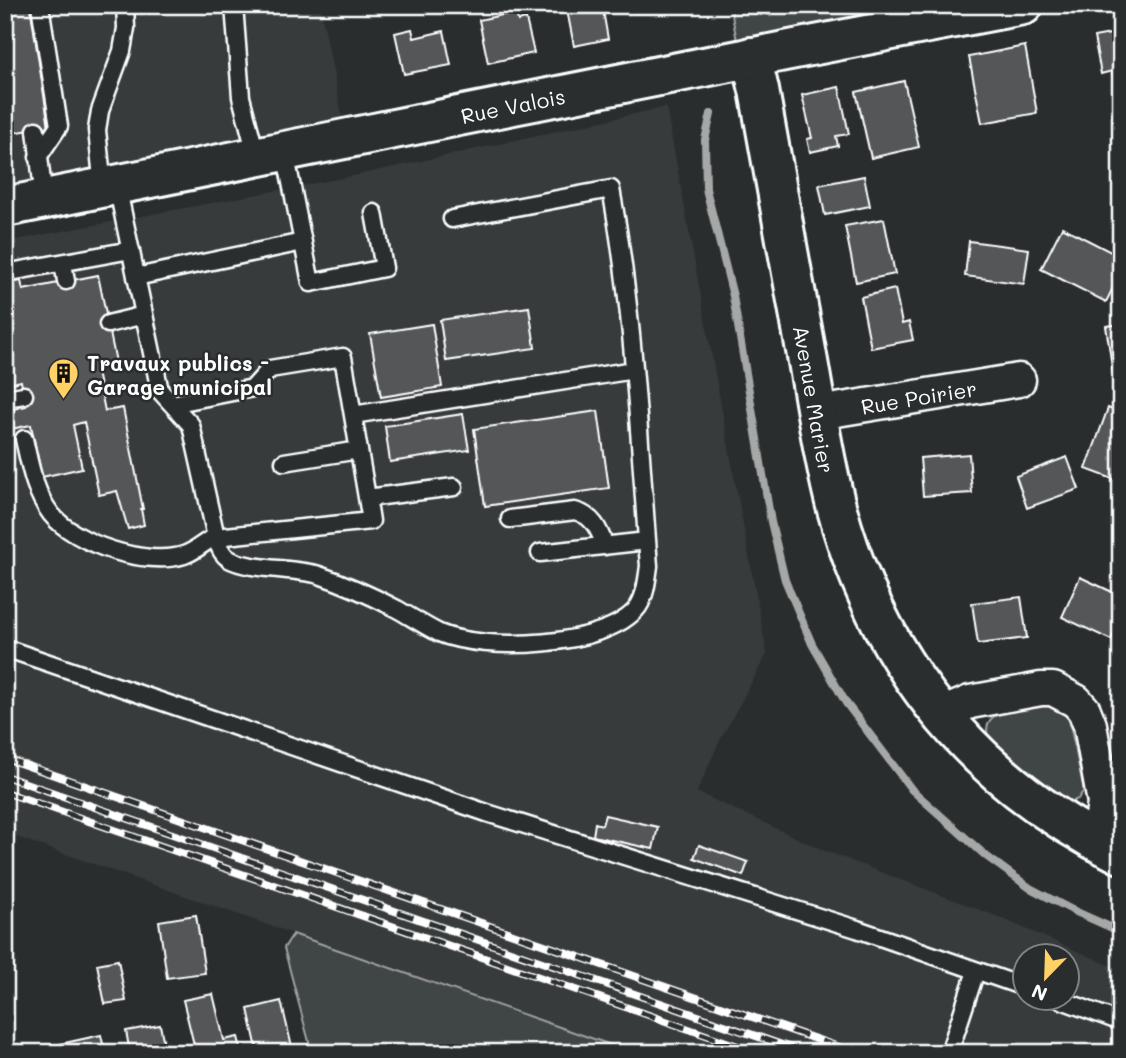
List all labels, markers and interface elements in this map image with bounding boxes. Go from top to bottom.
street label: Rue Valois [458,81,567,129]
street label: Avenue Marier [788,323,841,476]
place label: Travaux publics - Garage municipal [87,349,272,400]
building icon: Travaux publics - Garage municipal [47,357,81,401]
street label: Rue Poirier [859,374,979,419]
north arrow [1010,942,1080,1012]
text: N [1028,979,1051,1007]

